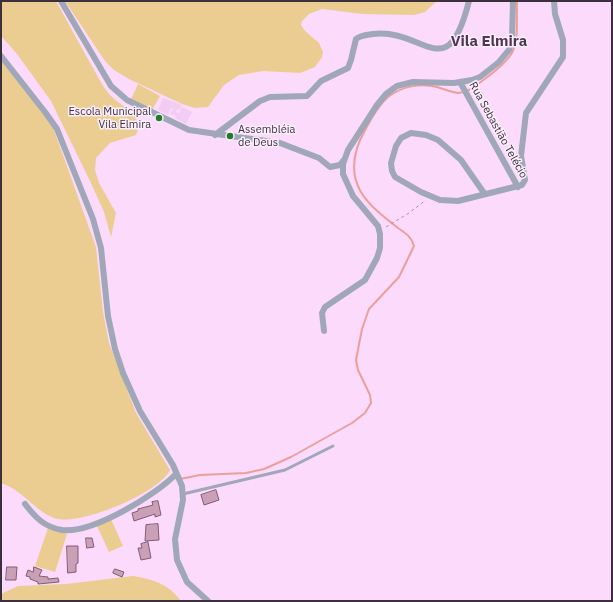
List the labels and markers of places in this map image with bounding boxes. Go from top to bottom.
place label: Escola Municipal Vila Elmira [68,105,151,131]
marker: Escola Municipal Vila Elmira [154,113,164,123]
place label: Assembléia de Deus [238,123,295,149]
marker: Assembléia de Deus [225,131,235,141]

